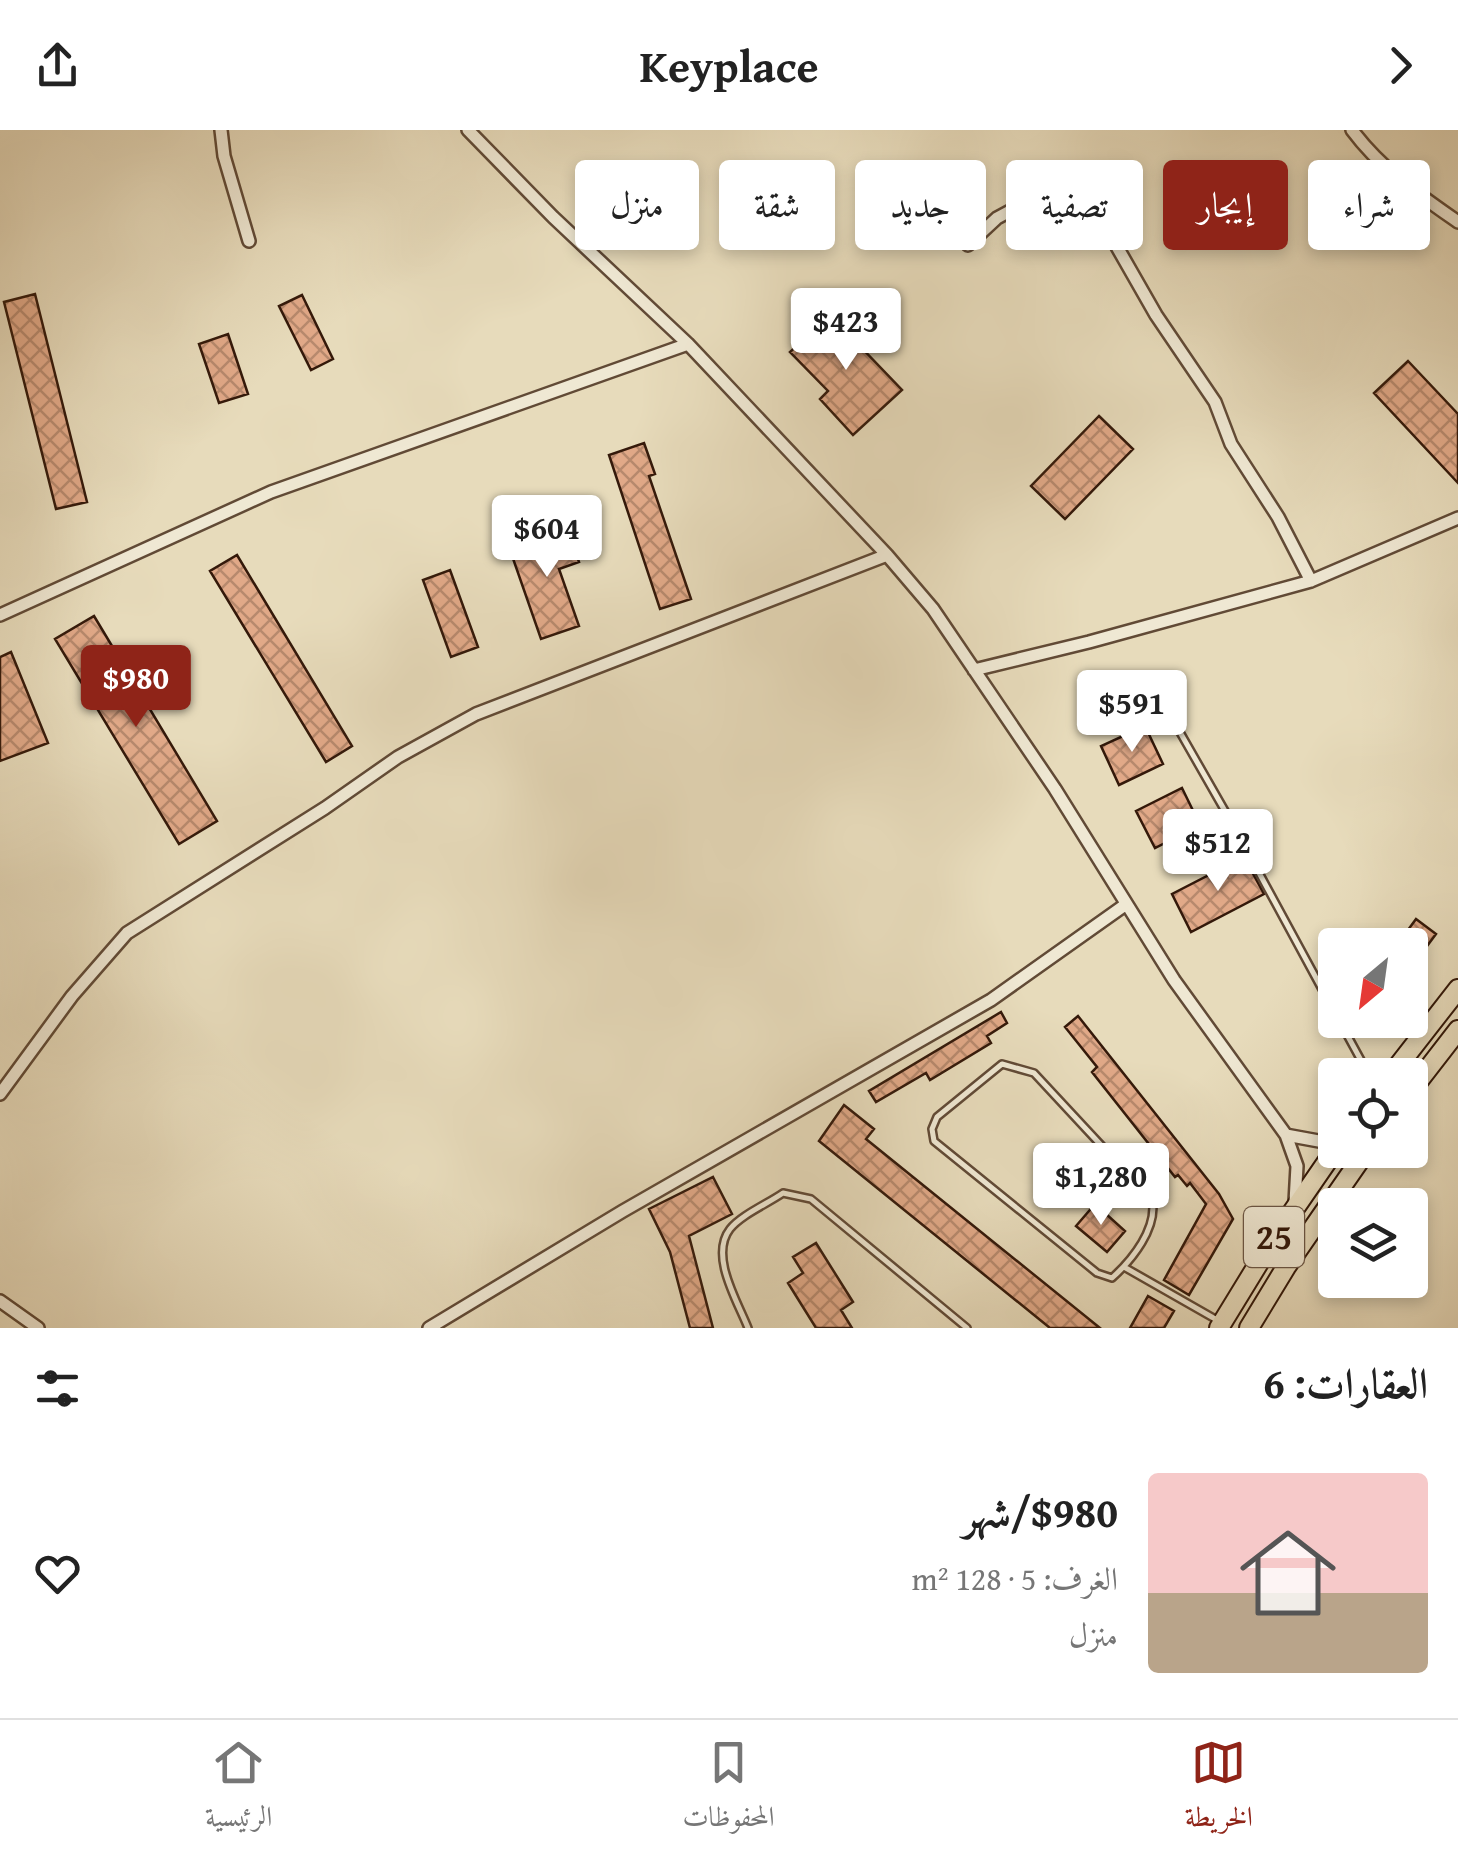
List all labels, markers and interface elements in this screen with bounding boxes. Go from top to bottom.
text: Keyplace [639,33,819,98]
icon: share [30,38,85,93]
icon: forward [1373,38,1428,93]
chip: منزل [575,160,699,250]
chip: شقة [719,160,835,250]
chip: جديد [855,160,986,250]
chip: تصفية [1006,160,1143,250]
chip: إيجار [1163,160,1288,250]
chip: شراء [1308,160,1430,250]
pin: $423 [787,288,905,373]
text: $423 [813,297,879,344]
pin: $604 [488,495,606,580]
text: $604 [514,504,580,551]
pin: $980 [77,645,195,730]
text: $980 [103,654,169,701]
pin: $591 [1073,670,1191,755]
text: $591 [1099,679,1165,726]
pin: $512 [1159,809,1277,894]
text: $512 [1185,818,1251,865]
north arrow [1318,928,1428,1038]
map controls [1318,928,1428,1298]
button: locate [1318,1058,1428,1168]
pin: $1,280 [1020,1143,1182,1228]
text: $1,280 [1055,1152,1147,1199]
button: layers [1318,1188,1428,1298]
road number: 25 [1244,1207,1304,1267]
text: العقارات: 6 [1263,1352,1428,1413]
icon: filters [30,1361,85,1416]
text: $980/شهر [963,1481,1118,1542]
icon: home [1228,1513,1348,1633]
icon: heart [30,1546,85,1601]
text: الغرف: 5 · 128 m² [911,1555,1118,1602]
text: منزل [1069,1611,1118,1658]
tab: الرئيسية [205,1735,272,1844]
tab: المحفوظات [682,1735,775,1844]
tab: الخريطة [1185,1735,1253,1844]

